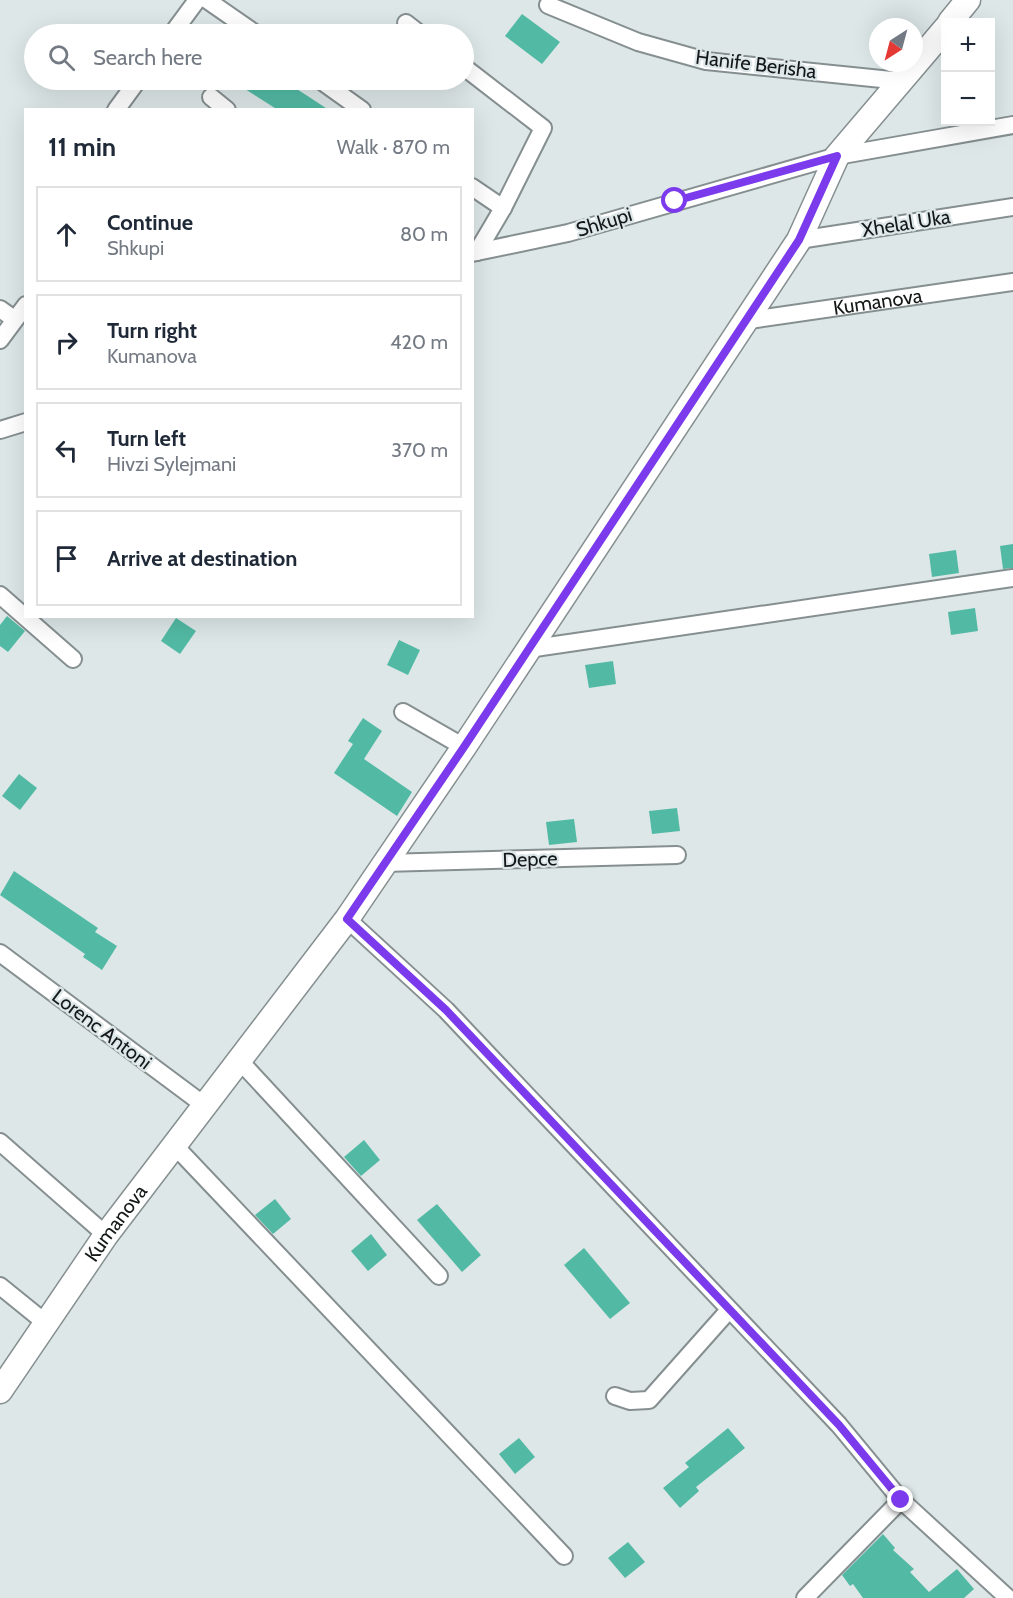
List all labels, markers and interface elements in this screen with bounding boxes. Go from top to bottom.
north arrow [869,18,923,72]
map controls [941,18,995,126]
button: + [941,18,995,72]
search box [24,24,474,90]
icon: search [45,41,78,74]
text: Search here [93,44,202,71]
street label: Hanife Berisha [694,45,818,83]
button: − [941,72,995,126]
text: 11 min [48,131,116,163]
text: Walk · 870 m [337,135,450,159]
route start [661,187,687,213]
street label: Shkupi [573,202,635,242]
street label: Xhelal Uka [860,204,952,242]
text: Continue [107,209,193,236]
icon: ahead [50,218,83,251]
text: 80 m [400,222,448,246]
text: Shkupi [107,236,164,260]
street label: Kumanova [831,283,924,320]
text: Turn right [107,317,197,344]
icon: right [50,326,83,359]
text: 420 m [390,330,448,354]
text: Kumanova [107,344,197,368]
text: Turn left [107,425,186,452]
icon: left [50,434,83,467]
text: 370 m [391,438,448,462]
text: Hivzi Sylejmani [107,452,236,476]
icon: arrive [50,542,83,575]
text: Arrive at destination [107,545,297,572]
street label: Depce [502,846,558,872]
street label: Lorenc Antoni [48,984,156,1074]
street label: Kumanova [79,1179,152,1266]
route end [887,1486,913,1512]

